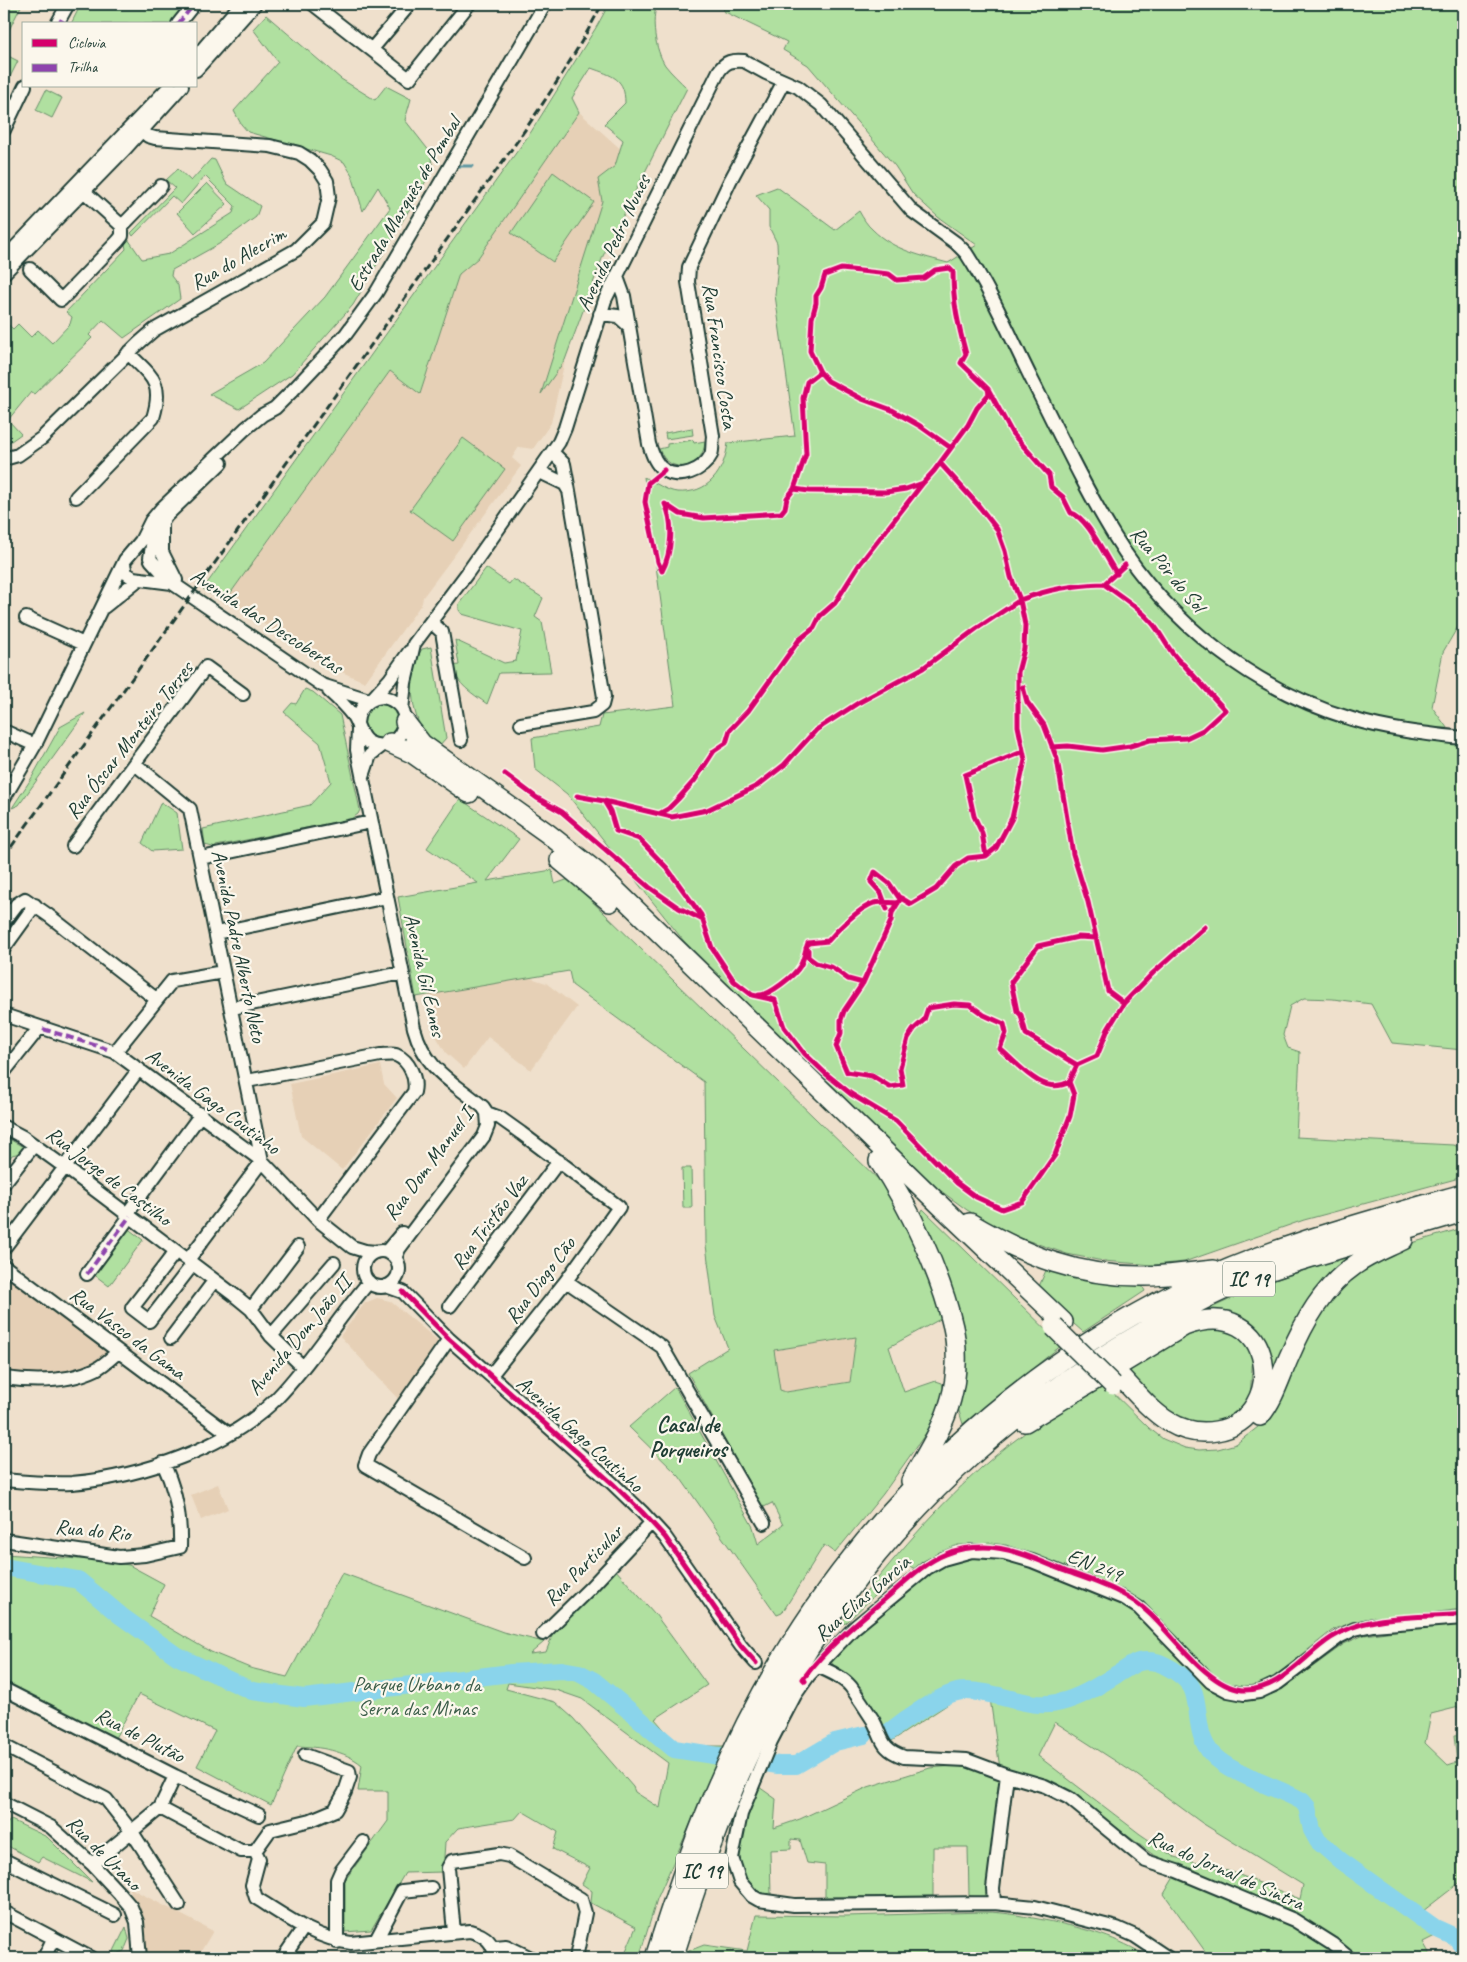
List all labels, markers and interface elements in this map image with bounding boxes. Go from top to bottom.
legend [22,22,198,88]
text: Ciclovia [68,34,107,53]
text: Trilha [68,58,98,77]
street label: Estrada Marquês de Pombal [341,109,468,296]
street label: Avenida Pedro Nunes [570,169,657,315]
street label: Rua do Alecrim [186,220,291,296]
street label: Rua Francisco Costa [697,282,743,432]
street label: Rua Pôr do Sol [1125,521,1214,620]
street label: Avenida das Descobertas [186,562,350,681]
street label: Rua Óscar Monteiro Torres [59,655,200,824]
street label: Avenida Padre Alberto Neto [206,847,272,1046]
street label: Avenida Gil Eanes [398,911,452,1041]
street label: Avenida Gago Coutinho [141,1042,287,1161]
street label: Rua Dom Manuel I [377,1099,481,1225]
street label: Rua Jorge de Castilho [41,1120,179,1233]
street label: Rua Tristão Vaz [445,1168,535,1275]
street label: Rua Diogo Cão [499,1230,582,1329]
road number: IC 19 [1223,1262,1275,1296]
street label: Avenida Dom João II [241,1266,360,1400]
street label: Rua Vasco da Gama [65,1281,193,1386]
street label: Avenida Gago Coutinho [511,1370,650,1499]
district label: Casal de Porqueiros [649,1411,729,1464]
street label: Rua do Rio [54,1513,134,1547]
street label: Rua Particular [538,1518,629,1611]
street label: EN 249 [1064,1542,1128,1588]
street label: Rua Elias Garcia [809,1548,917,1647]
park label: Parque Urbano da Serra das Minas [353,1671,483,1721]
street label: Rua de Plutão [91,1701,190,1769]
street label: Rua de Urano [61,1810,149,1898]
street label: Rua do Jornal de Sintra [1144,1824,1309,1917]
road number: IC 19 [676,1854,728,1888]

